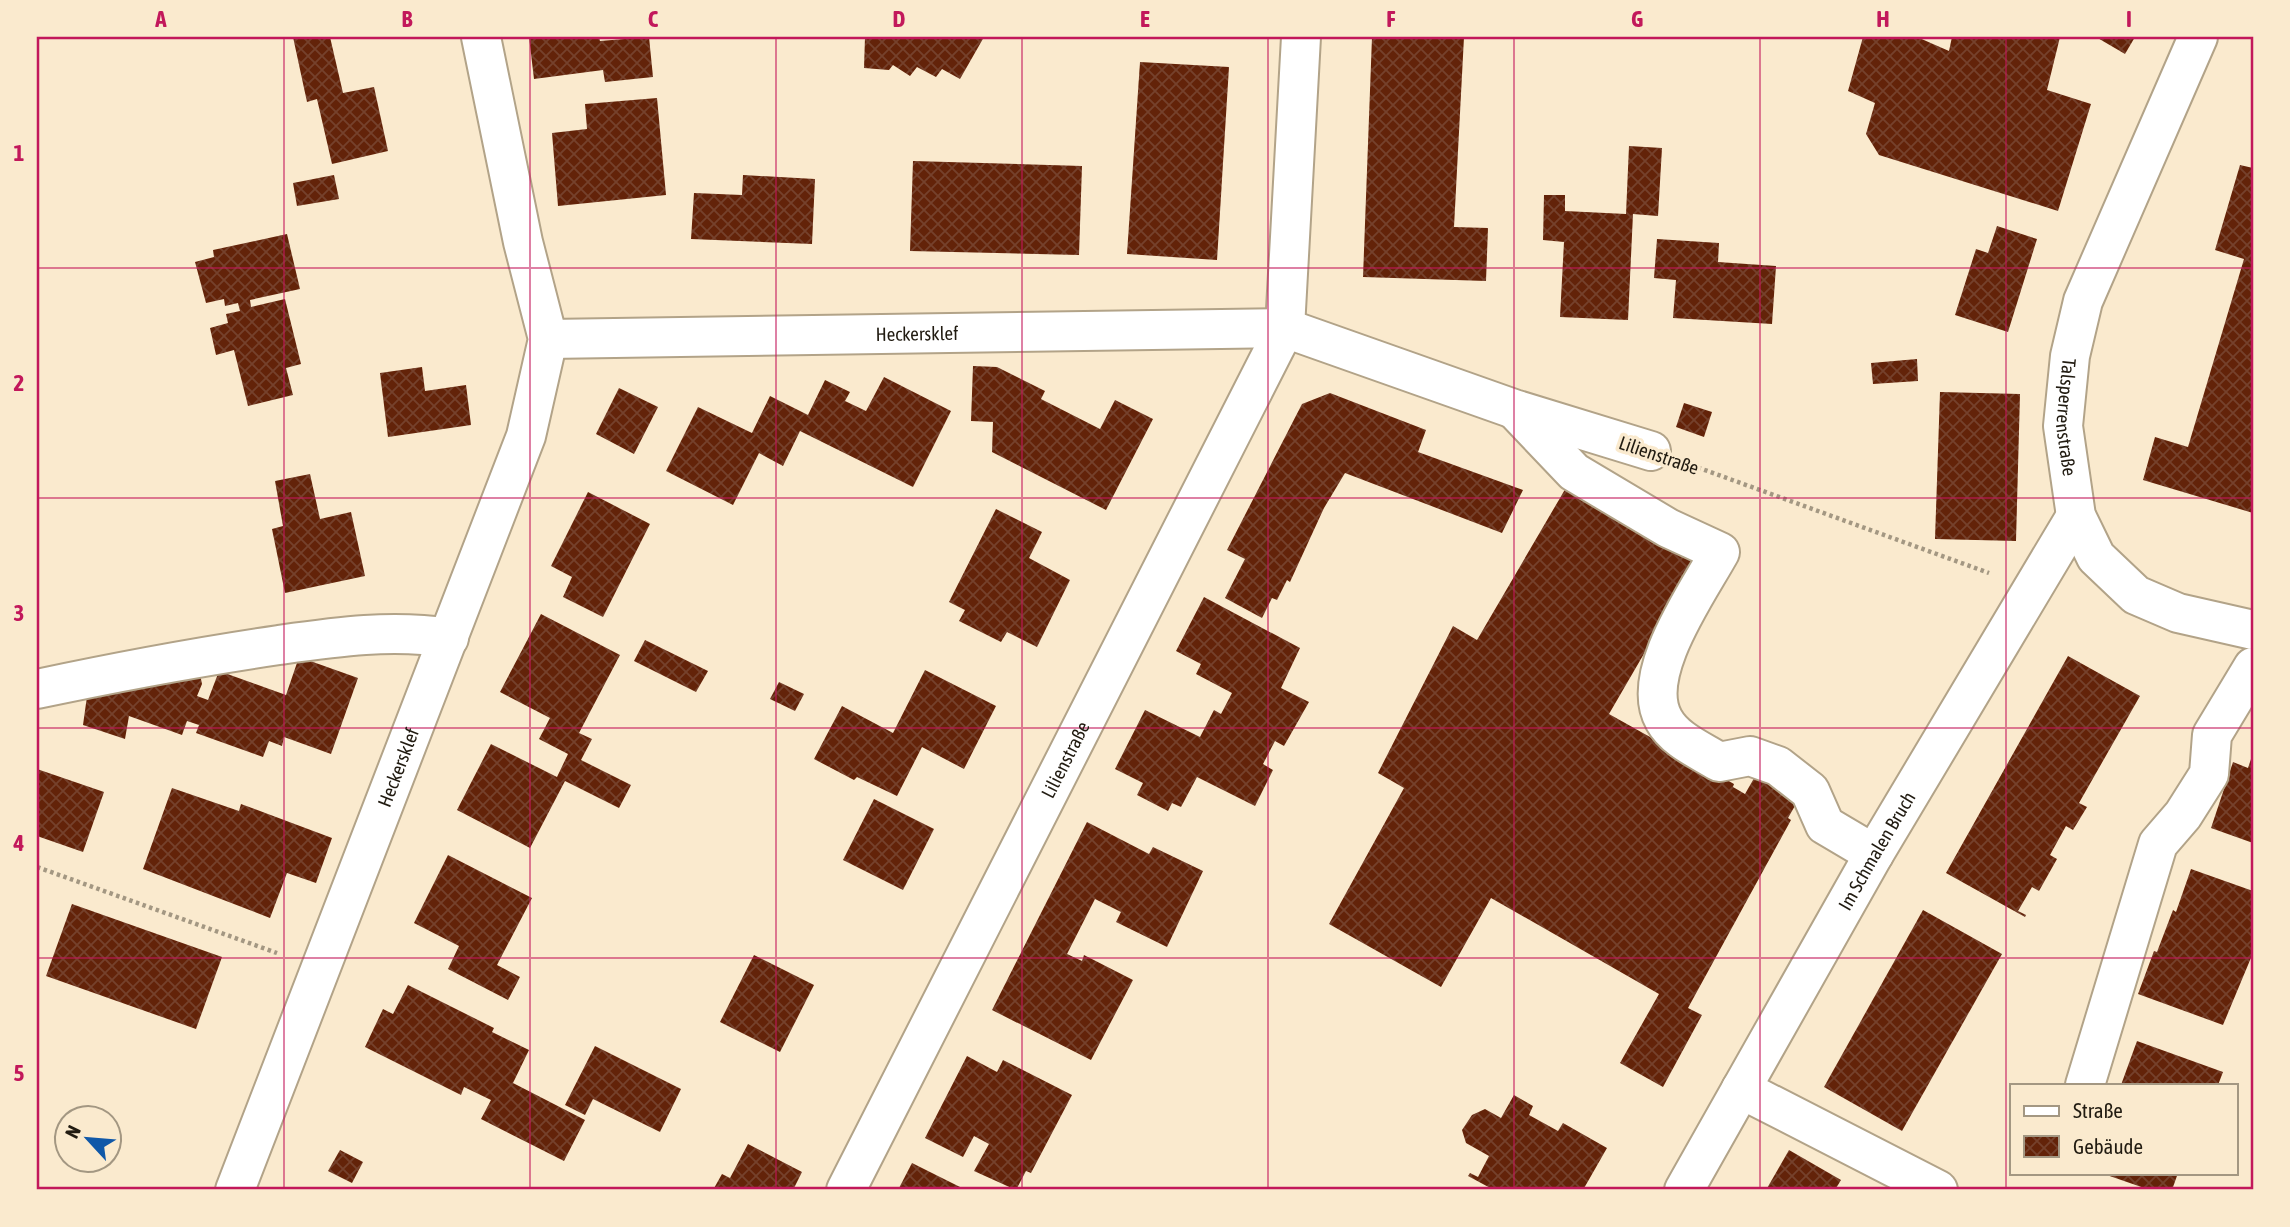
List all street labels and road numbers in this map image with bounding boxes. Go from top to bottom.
street label: Heckersklef [875,322,958,345]
street label: Talsperrenstraße [2052,357,2081,477]
street label: Lilienstraße [1616,431,1702,479]
street label: Lilienstraße [1037,718,1094,802]
street label: Heckersklef [373,725,423,810]
street label: Im Schmalen Bruch [1834,788,1920,914]

